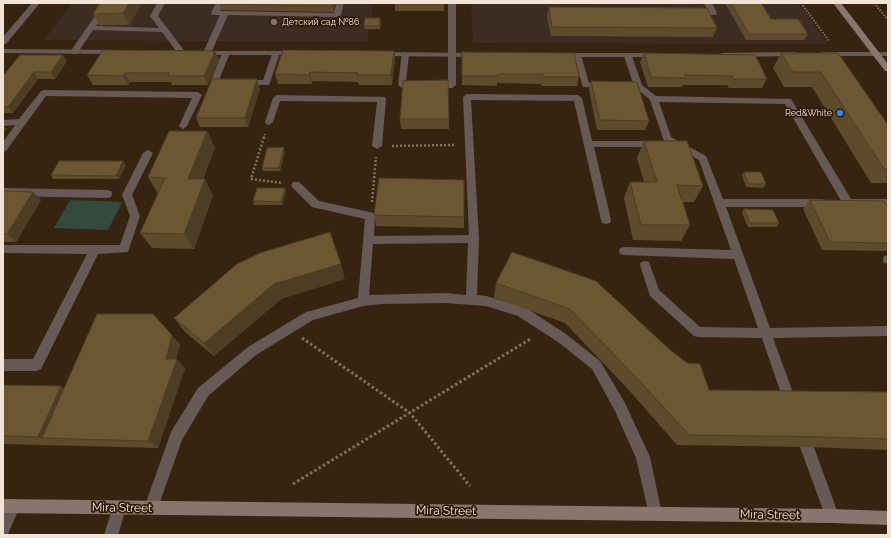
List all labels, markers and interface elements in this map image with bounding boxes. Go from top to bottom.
marker: Детский сад №86 [269,17,279,27]
place label: Детский сад №86 [282,17,359,27]
place label: Red&White [785,108,832,118]
marker: Red&White [835,108,845,118]
street label: Mira Street [92,500,152,516]
street label: Mira Street [416,503,476,519]
street label: Mira Street [740,507,800,523]

